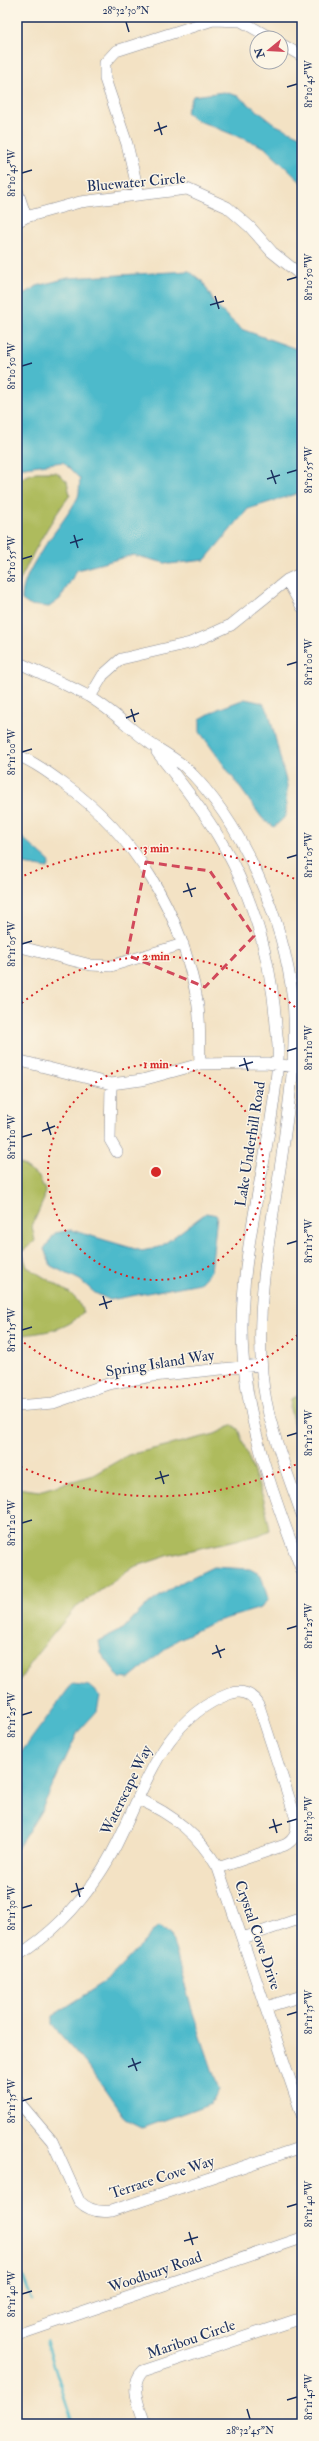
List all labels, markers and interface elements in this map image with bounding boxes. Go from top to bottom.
text: 28°32'30"N [102,5,150,17]
north arrow [249,30,289,70]
text: N [252,45,268,61]
text: 81°10'45"W [303,60,315,108]
text: 81°10'45"W [6,149,18,197]
street label: Bluewater Circle [86,169,186,196]
text: 81°10'50"W [303,253,315,300]
text: 81°10'50"W [6,342,18,389]
text: 81°10'55"W [303,446,315,493]
text: 81°10'55"W [6,535,18,582]
text: 81°11'00"W [303,638,315,685]
text: 81°11'00"W [6,728,18,775]
text: 81°11'05"W [303,831,315,878]
text: 3 min [143,841,170,856]
text: 81°11'05"W [6,920,18,967]
text: 2 min [142,949,170,964]
text: 81°11'10"W [303,1025,315,1070]
text: 1 min [143,1057,170,1072]
street label: Lake Underhill Road [231,1079,270,1208]
text: 81°11'10"W [6,1114,18,1159]
centre of rings [149,1165,163,1179]
text: 81°11'15"W [303,1218,315,1263]
text: 81°11'15"W [6,1307,18,1352]
street label: Spring Island Way [104,1345,216,1382]
text: 81°11'20"W [303,1409,315,1456]
text: 81°11'20"W [6,1499,18,1546]
text: 81°11'25"W [303,1602,315,1649]
text: 81°11'25"W [6,1691,18,1738]
street label: Waterscape Way [96,1742,157,1840]
text: 81°11'30"W [303,1796,315,1842]
street label: Crystal Cove Drive [230,1878,285,1992]
text: 81°11'30"W [6,1885,18,1931]
text: 81°11'35"W [303,1989,315,2034]
text: 81°11'35"W [6,2078,18,2123]
street label: Terrace Cove Way [108,2152,217,2203]
text: 81°11'40"W [303,2180,315,2227]
street label: Woodbury Road [105,2247,205,2298]
text: 81°11'40"W [6,2270,18,2317]
street label: Maribou Circle [145,2315,238,2363]
text: 81°11'45"W [303,2373,315,2420]
text: 28°32'45"N [226,2425,274,2437]

